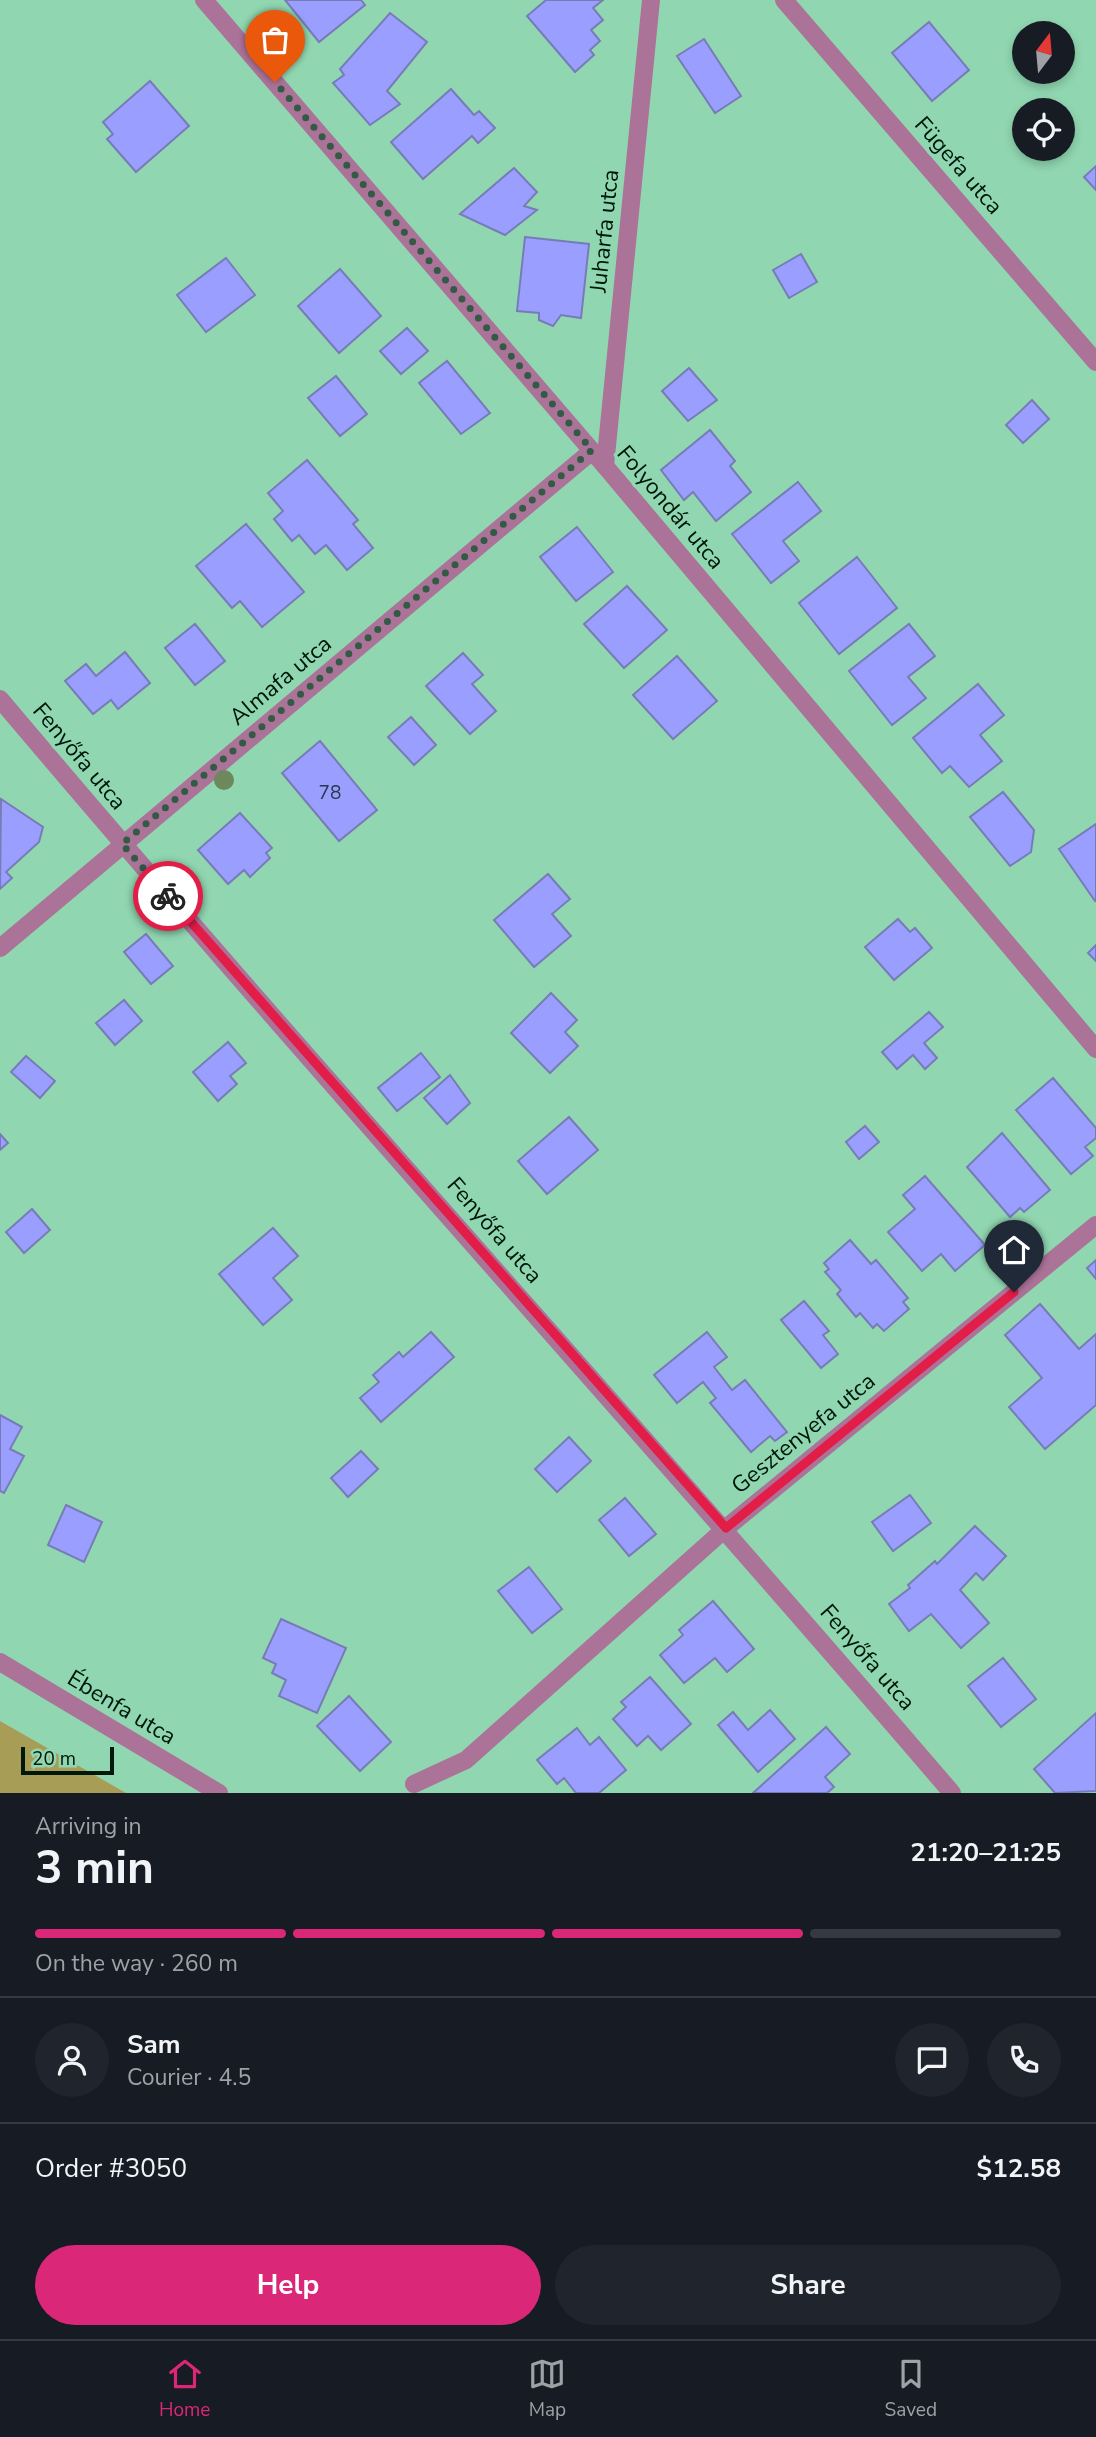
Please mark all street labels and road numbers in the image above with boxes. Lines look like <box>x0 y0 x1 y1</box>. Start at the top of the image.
street label: Fügefa utca <box>907 110 1010 221</box>
street label: Juharfa utca <box>583 168 626 295</box>
street label: Folyondár utca <box>610 439 731 576</box>
street label: Almafa utca <box>223 628 338 732</box>
street label: Fenyőfa utca <box>26 696 134 816</box>
street label: Fenyőfa utca <box>440 1171 549 1290</box>
street label: Gesztenyefa utca <box>725 1366 882 1501</box>
street label: Fenyőfa utca <box>813 1598 922 1717</box>
street label: Ébenfa utca <box>62 1663 182 1752</box>

